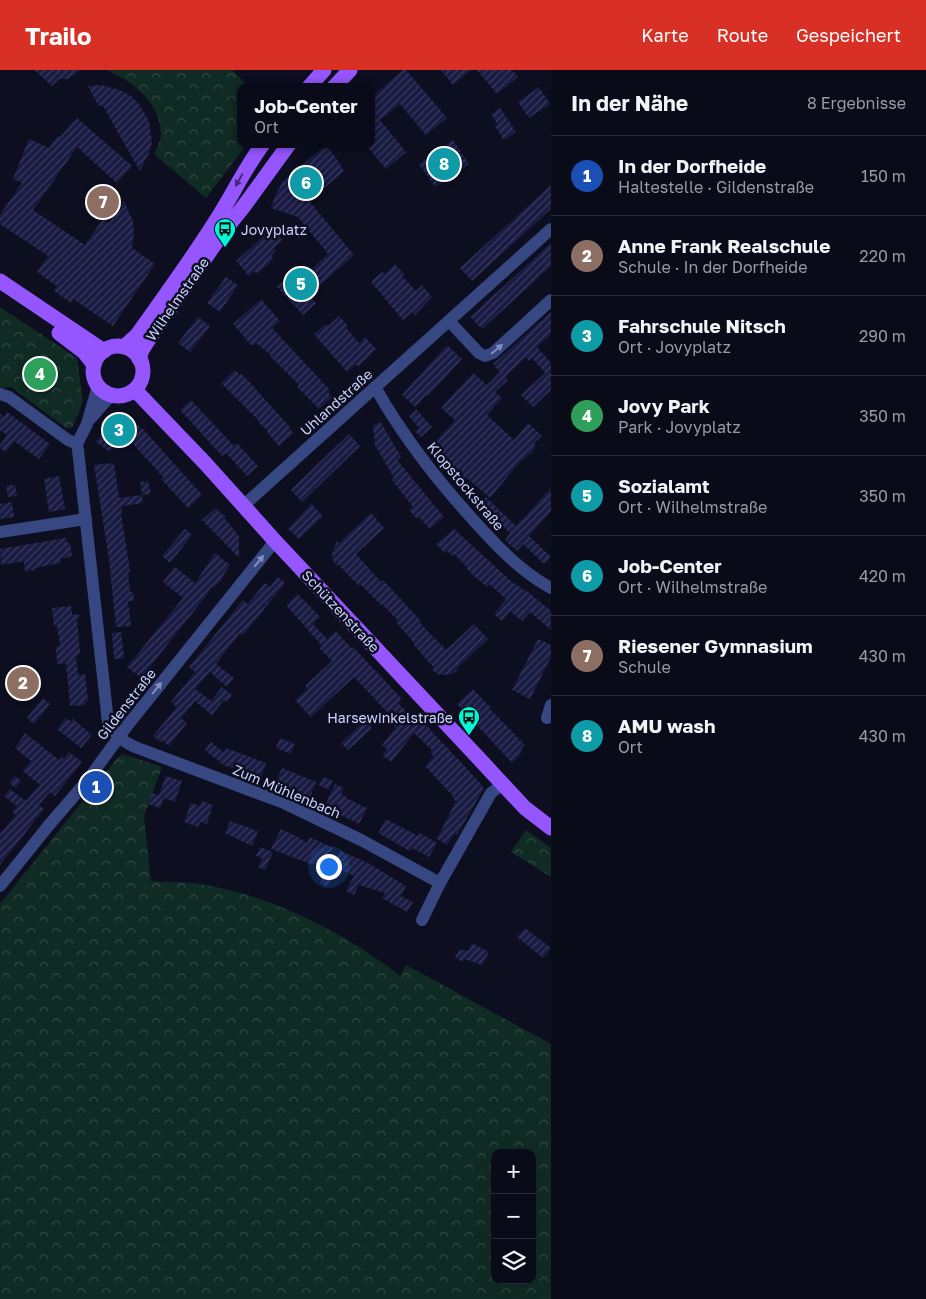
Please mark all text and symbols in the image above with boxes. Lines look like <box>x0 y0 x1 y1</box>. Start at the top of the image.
text: Trailo <box>25 21 91 50</box>
text: Karte <box>641 24 689 46</box>
text: Route <box>717 24 768 46</box>
text: Gespeichert <box>796 24 901 46</box>
popup <box>237 83 375 148</box>
text: In der Nähe <box>571 90 688 116</box>
text: 8 Ergebnisse <box>807 93 906 113</box>
text: Job-Center <box>254 94 358 117</box>
text: Ort <box>254 117 279 137</box>
pin: 8 <box>428 145 460 183</box>
text: In der Dorfheide <box>618 154 766 177</box>
pin: 6 <box>290 164 322 202</box>
text: 1 <box>583 166 591 186</box>
text: 150 m <box>861 166 906 186</box>
one-way arrow <box>235 173 244 186</box>
text: Haltestelle · Gildenstraße <box>618 177 814 197</box>
pin: 7 <box>87 183 119 221</box>
bus stop icon: Jovyplatz <box>213 217 237 248</box>
place label: Jovyplatz <box>241 221 307 238</box>
text: Anne Frank Realschule <box>618 234 831 257</box>
text: 2 <box>582 246 592 266</box>
text: 220 m <box>859 246 906 266</box>
street label: Wilhelmstraße <box>142 254 212 344</box>
text: Schule · In der Dorfheide <box>618 257 807 277</box>
pin: 5 <box>285 265 317 303</box>
text: Fahrschule Nitsch <box>618 314 786 337</box>
text: 3 <box>582 326 592 346</box>
text: 290 m <box>859 326 906 346</box>
text: Ort · Jovyplatz <box>618 337 731 357</box>
one-way arrow <box>491 343 504 354</box>
pin: 4 <box>24 355 56 393</box>
street label: Uhlandstraße <box>297 365 375 439</box>
text: Jovy Park <box>618 394 710 417</box>
text: 4 <box>582 406 592 426</box>
text: 350 m <box>859 406 906 426</box>
pin: 3 <box>103 411 135 449</box>
text: Park · Jovyplatz <box>618 417 741 437</box>
street label: Klopstockstraße <box>424 438 508 534</box>
text: Sozialamt <box>618 474 710 497</box>
text: 5 <box>582 486 592 506</box>
text: 350 m <box>859 486 906 506</box>
text: Ort · Wilhelmstraße <box>618 497 767 517</box>
text: Job-Center <box>618 554 722 577</box>
one-way arrow <box>253 555 264 568</box>
street label: Schützenstraße <box>299 566 383 656</box>
text: 6 <box>582 566 592 586</box>
text: 420 m <box>859 566 906 586</box>
text: Ort · Wilhelmstraße <box>618 577 767 597</box>
text: Riesener Gymnasium <box>618 634 813 657</box>
text: 7 <box>583 646 591 666</box>
text: 430 m <box>859 646 906 666</box>
text: Schule <box>618 657 671 677</box>
pin: 2 <box>7 664 39 702</box>
street label: Gildenstraße <box>93 665 159 743</box>
one-way arrow <box>152 682 163 695</box>
bus stop icon: Harsewinkelstraße <box>457 705 481 736</box>
place label: Harsewinkelstraße <box>327 709 453 726</box>
text: AMU wash <box>618 714 715 737</box>
text: 8 <box>582 726 592 746</box>
text: 430 m <box>859 726 906 746</box>
text: Ort <box>618 737 643 757</box>
street label: Zum Mühlenbach <box>231 761 343 821</box>
pin: 1 <box>80 768 112 806</box>
your location <box>316 854 342 880</box>
map controls <box>491 1149 536 1284</box>
button: + <box>491 1149 536 1194</box>
button: − <box>491 1194 536 1239</box>
button: layers <box>491 1239 536 1284</box>

